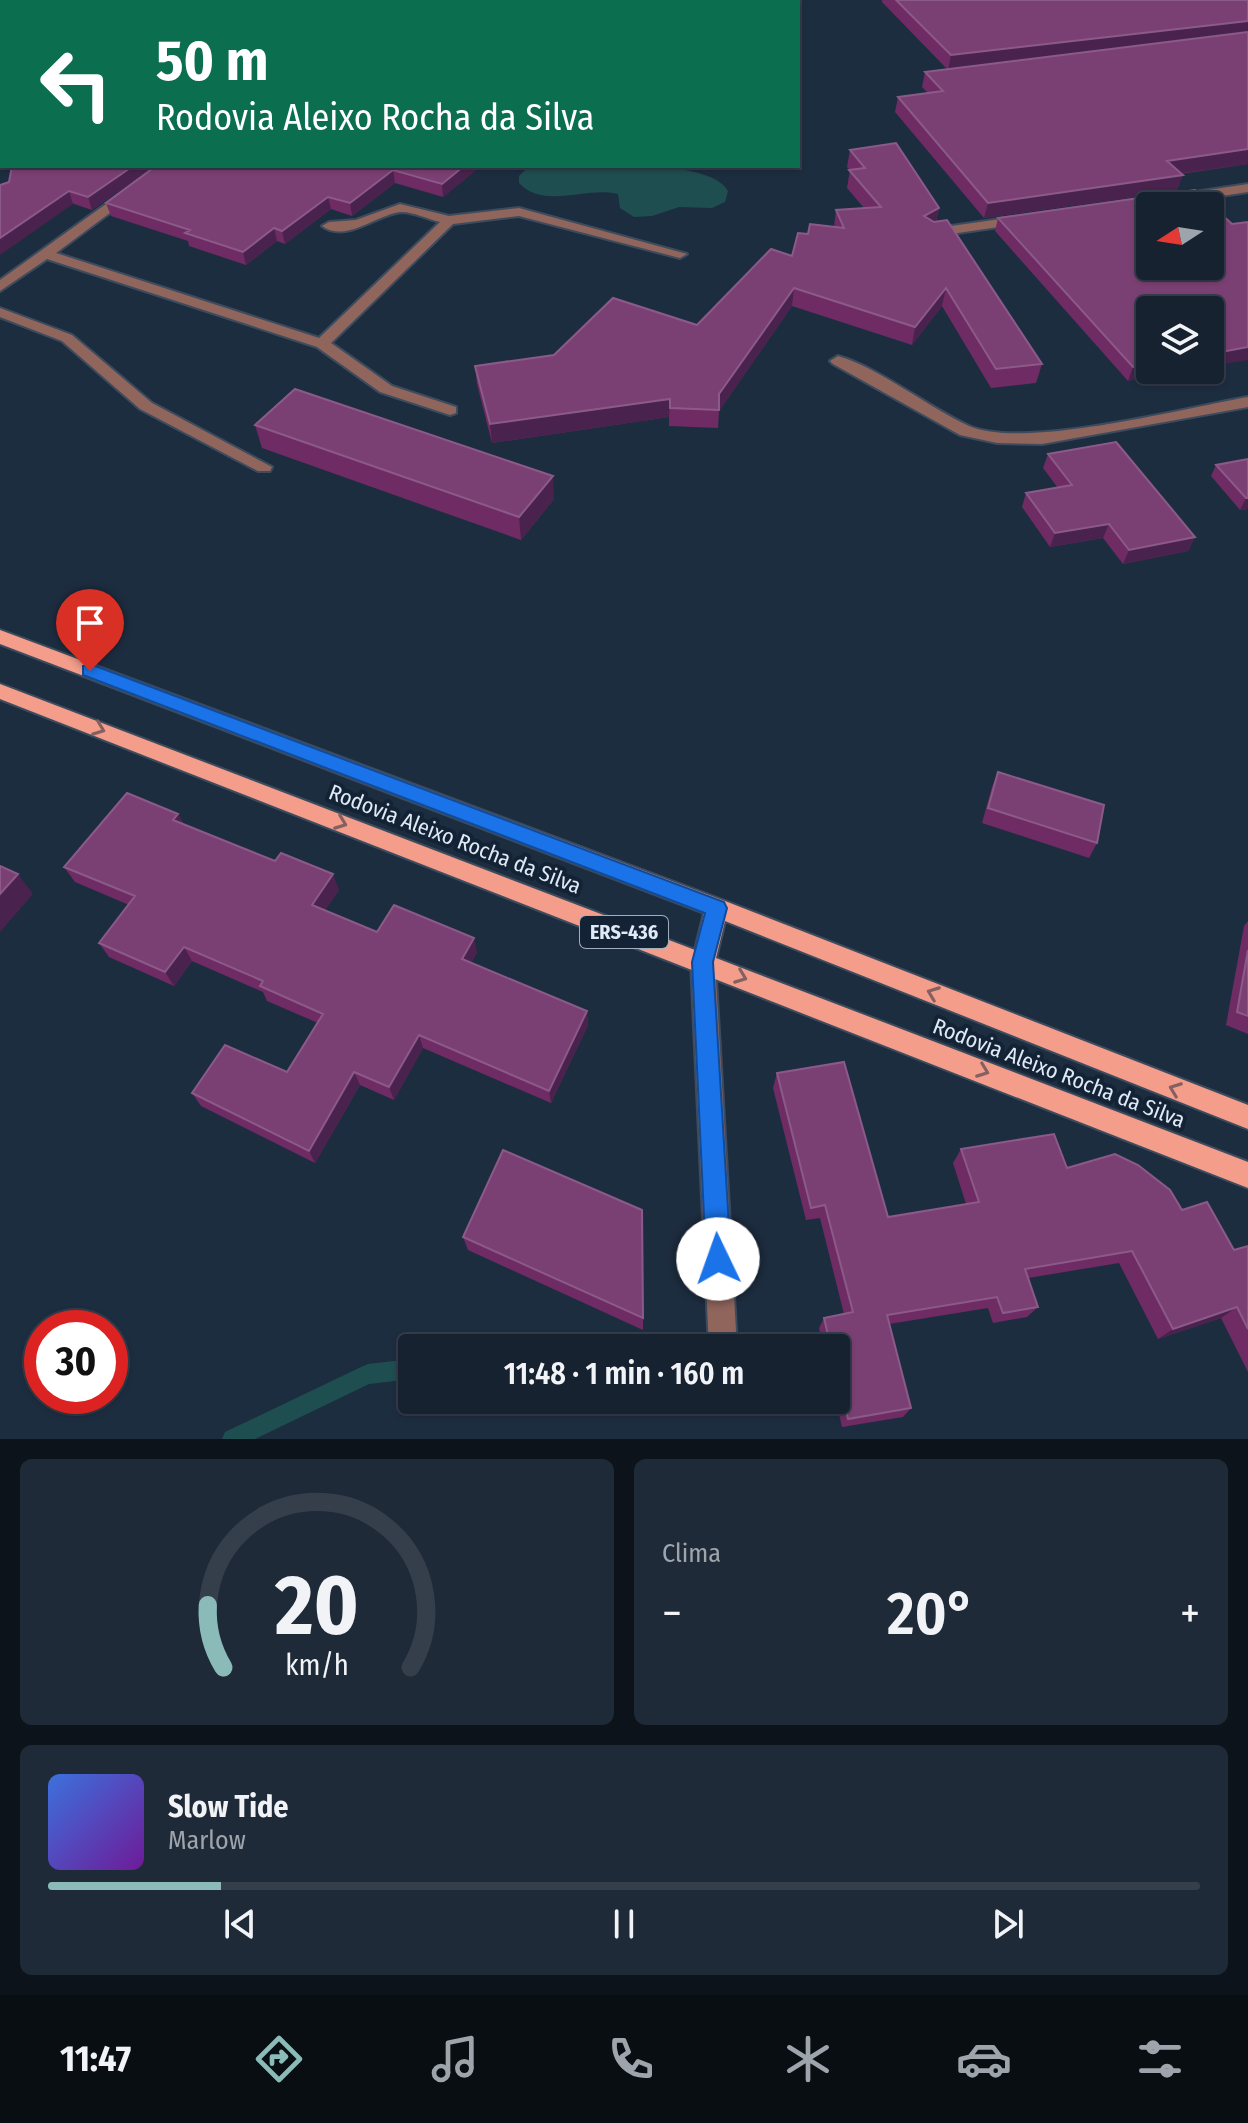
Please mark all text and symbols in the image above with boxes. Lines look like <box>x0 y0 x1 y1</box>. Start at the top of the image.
text: 50 m <box>156 28 268 95</box>
icon: left <box>24 32 128 136</box>
text: Rodovia Aleixo Rocha da Silva <box>156 96 594 140</box>
north arrow <box>1136 192 1224 280</box>
map controls <box>1136 192 1224 384</box>
button: layers <box>1136 296 1224 384</box>
pin <box>56 589 124 671</box>
icon: arrive <box>68 601 112 645</box>
one-way arrow <box>91 719 105 736</box>
street label: Rodovia Aleixo Rocha da Silva <box>325 778 585 900</box>
one-way arrow <box>334 813 348 830</box>
road number: ERS-436 <box>580 916 668 948</box>
one-way arrow <box>733 967 747 984</box>
one-way arrow <box>927 986 941 1003</box>
street label: Rodovia Aleixo Rocha da Silva <box>929 1012 1189 1134</box>
one-way arrow <box>975 1061 989 1078</box>
one-way arrow <box>1169 1082 1183 1098</box>
position arrow <box>676 1217 760 1301</box>
speed limit sign: 30 <box>24 1310 128 1414</box>
text: 11:48 · 1 min · 160 m <box>504 1356 744 1392</box>
text: Clima <box>662 1538 721 1569</box>
text: 20 <box>274 1556 359 1656</box>
text: 20° <box>887 1578 975 1650</box>
text: − <box>662 1587 682 1640</box>
text: + <box>1180 1587 1200 1640</box>
text: km/h <box>285 1648 349 1683</box>
text: Slow Tide <box>168 1789 289 1825</box>
text: Marlow <box>168 1825 246 1856</box>
icon: previous <box>218 1902 262 1946</box>
icon: pause <box>602 1902 646 1946</box>
icon: next <box>986 1902 1030 1946</box>
icon: directions <box>251 2031 307 2087</box>
icon: music <box>427 2031 483 2087</box>
icon: phone <box>603 2031 659 2087</box>
icon: climate <box>780 2031 836 2087</box>
icon: car <box>956 2031 1012 2087</box>
icon: filters <box>1132 2031 1188 2087</box>
text: 11:47 <box>60 2037 131 2081</box>

